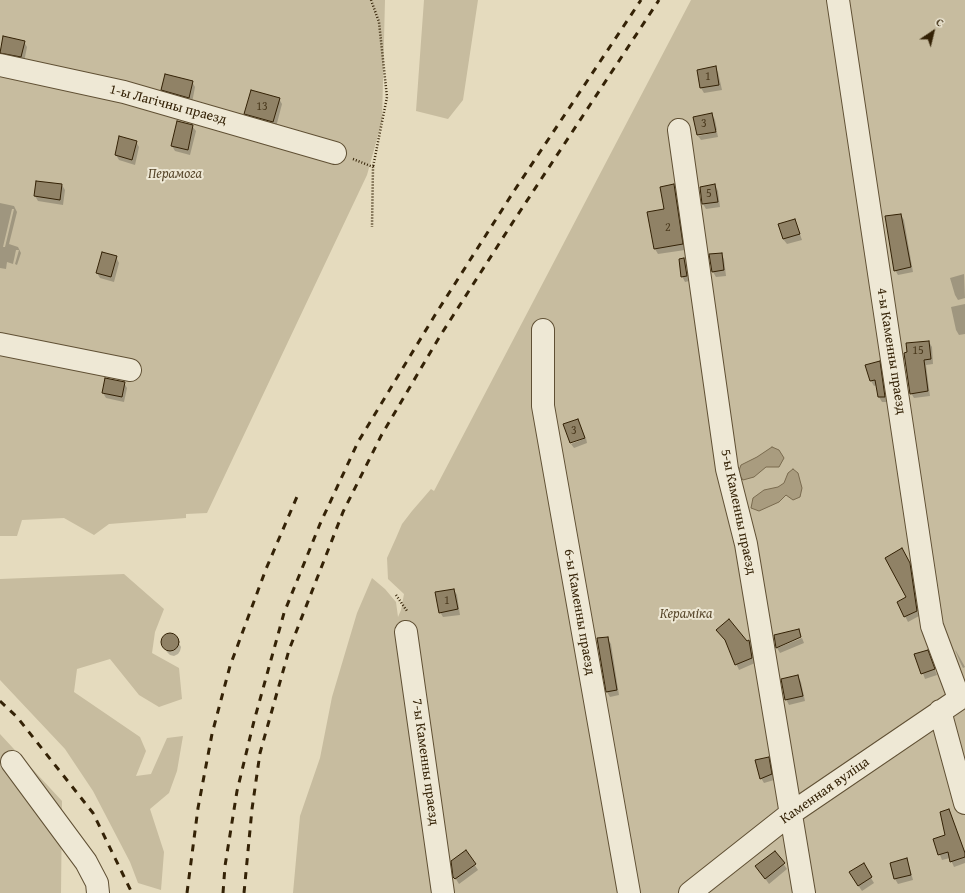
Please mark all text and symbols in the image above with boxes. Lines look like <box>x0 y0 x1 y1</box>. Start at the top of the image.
north arrow <box>913 12 953 52</box>
text: С <box>933 14 947 31</box>
house number: 1 <box>705 70 711 84</box>
street label: 1-ы Лагічны праезд <box>108 81 228 129</box>
house number: 13 <box>256 100 268 114</box>
house number: 3 <box>701 117 707 131</box>
park label: Перамога <box>148 166 202 182</box>
house number: 5 <box>706 187 712 201</box>
house number: 2 <box>665 221 671 235</box>
street label: 4-ы Каменны праезд <box>873 287 909 415</box>
house number: 15 <box>912 344 924 358</box>
house number: 3 <box>571 424 577 438</box>
street label: 5-ы Каменны праезд <box>717 448 759 576</box>
street label: 6-ы Каменны праезд <box>560 548 598 676</box>
house number: 1 <box>444 594 450 608</box>
park label: Кераміка <box>660 606 712 622</box>
street label: 7-ы Каменны праезд <box>408 698 442 826</box>
street label: Каменная вуліца <box>777 754 873 828</box>

